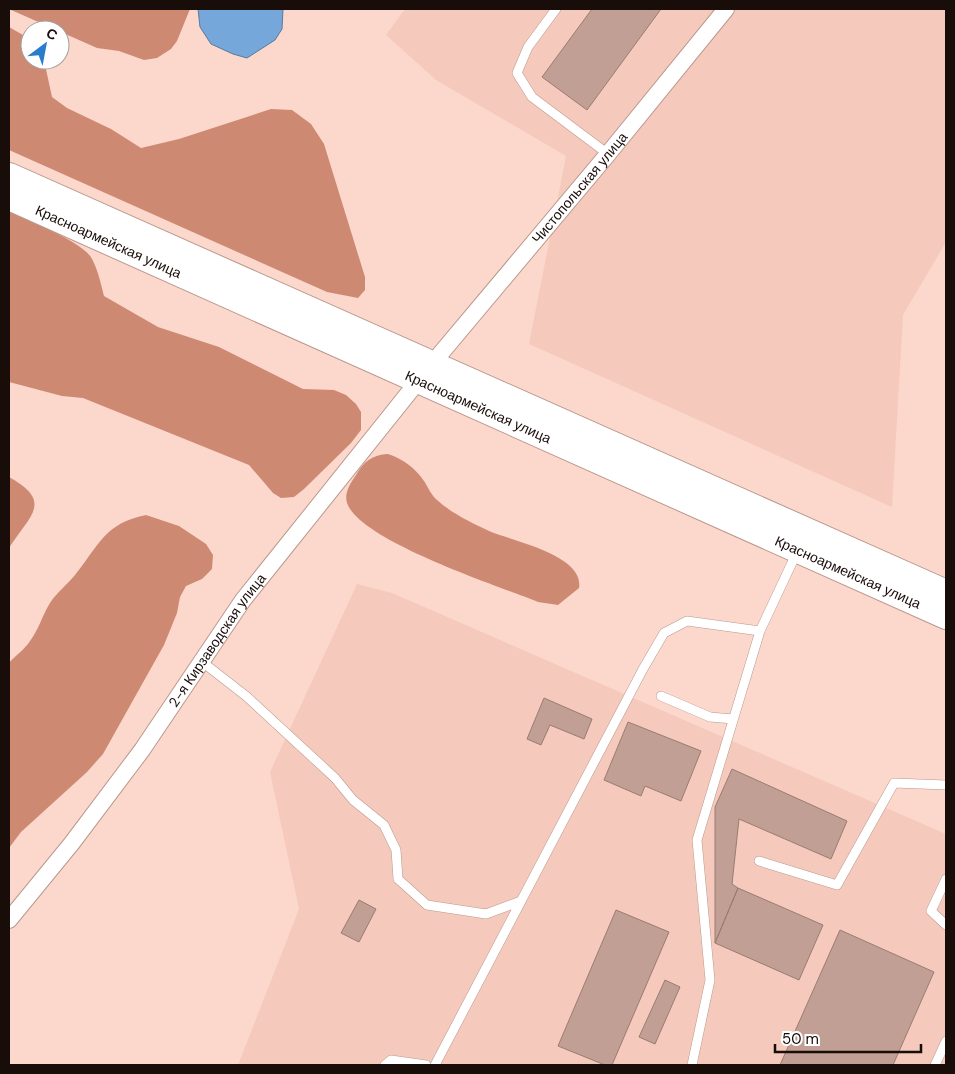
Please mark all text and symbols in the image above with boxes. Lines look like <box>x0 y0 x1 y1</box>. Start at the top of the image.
north arrow <box>20 20 70 70</box>
text: С <box>43 24 61 44</box>
street label: Чистопольская улица <box>528 128 631 247</box>
street label: Красноармейская улица <box>33 201 185 282</box>
street label: Красноармейская улица <box>402 366 554 447</box>
street label: Красноармейская улица <box>772 532 924 613</box>
street label: 2-я Кирзаводская улица <box>165 569 270 710</box>
scale bar <box>775 1022 921 1054</box>
text: 50 m <box>782 1029 819 1049</box>

